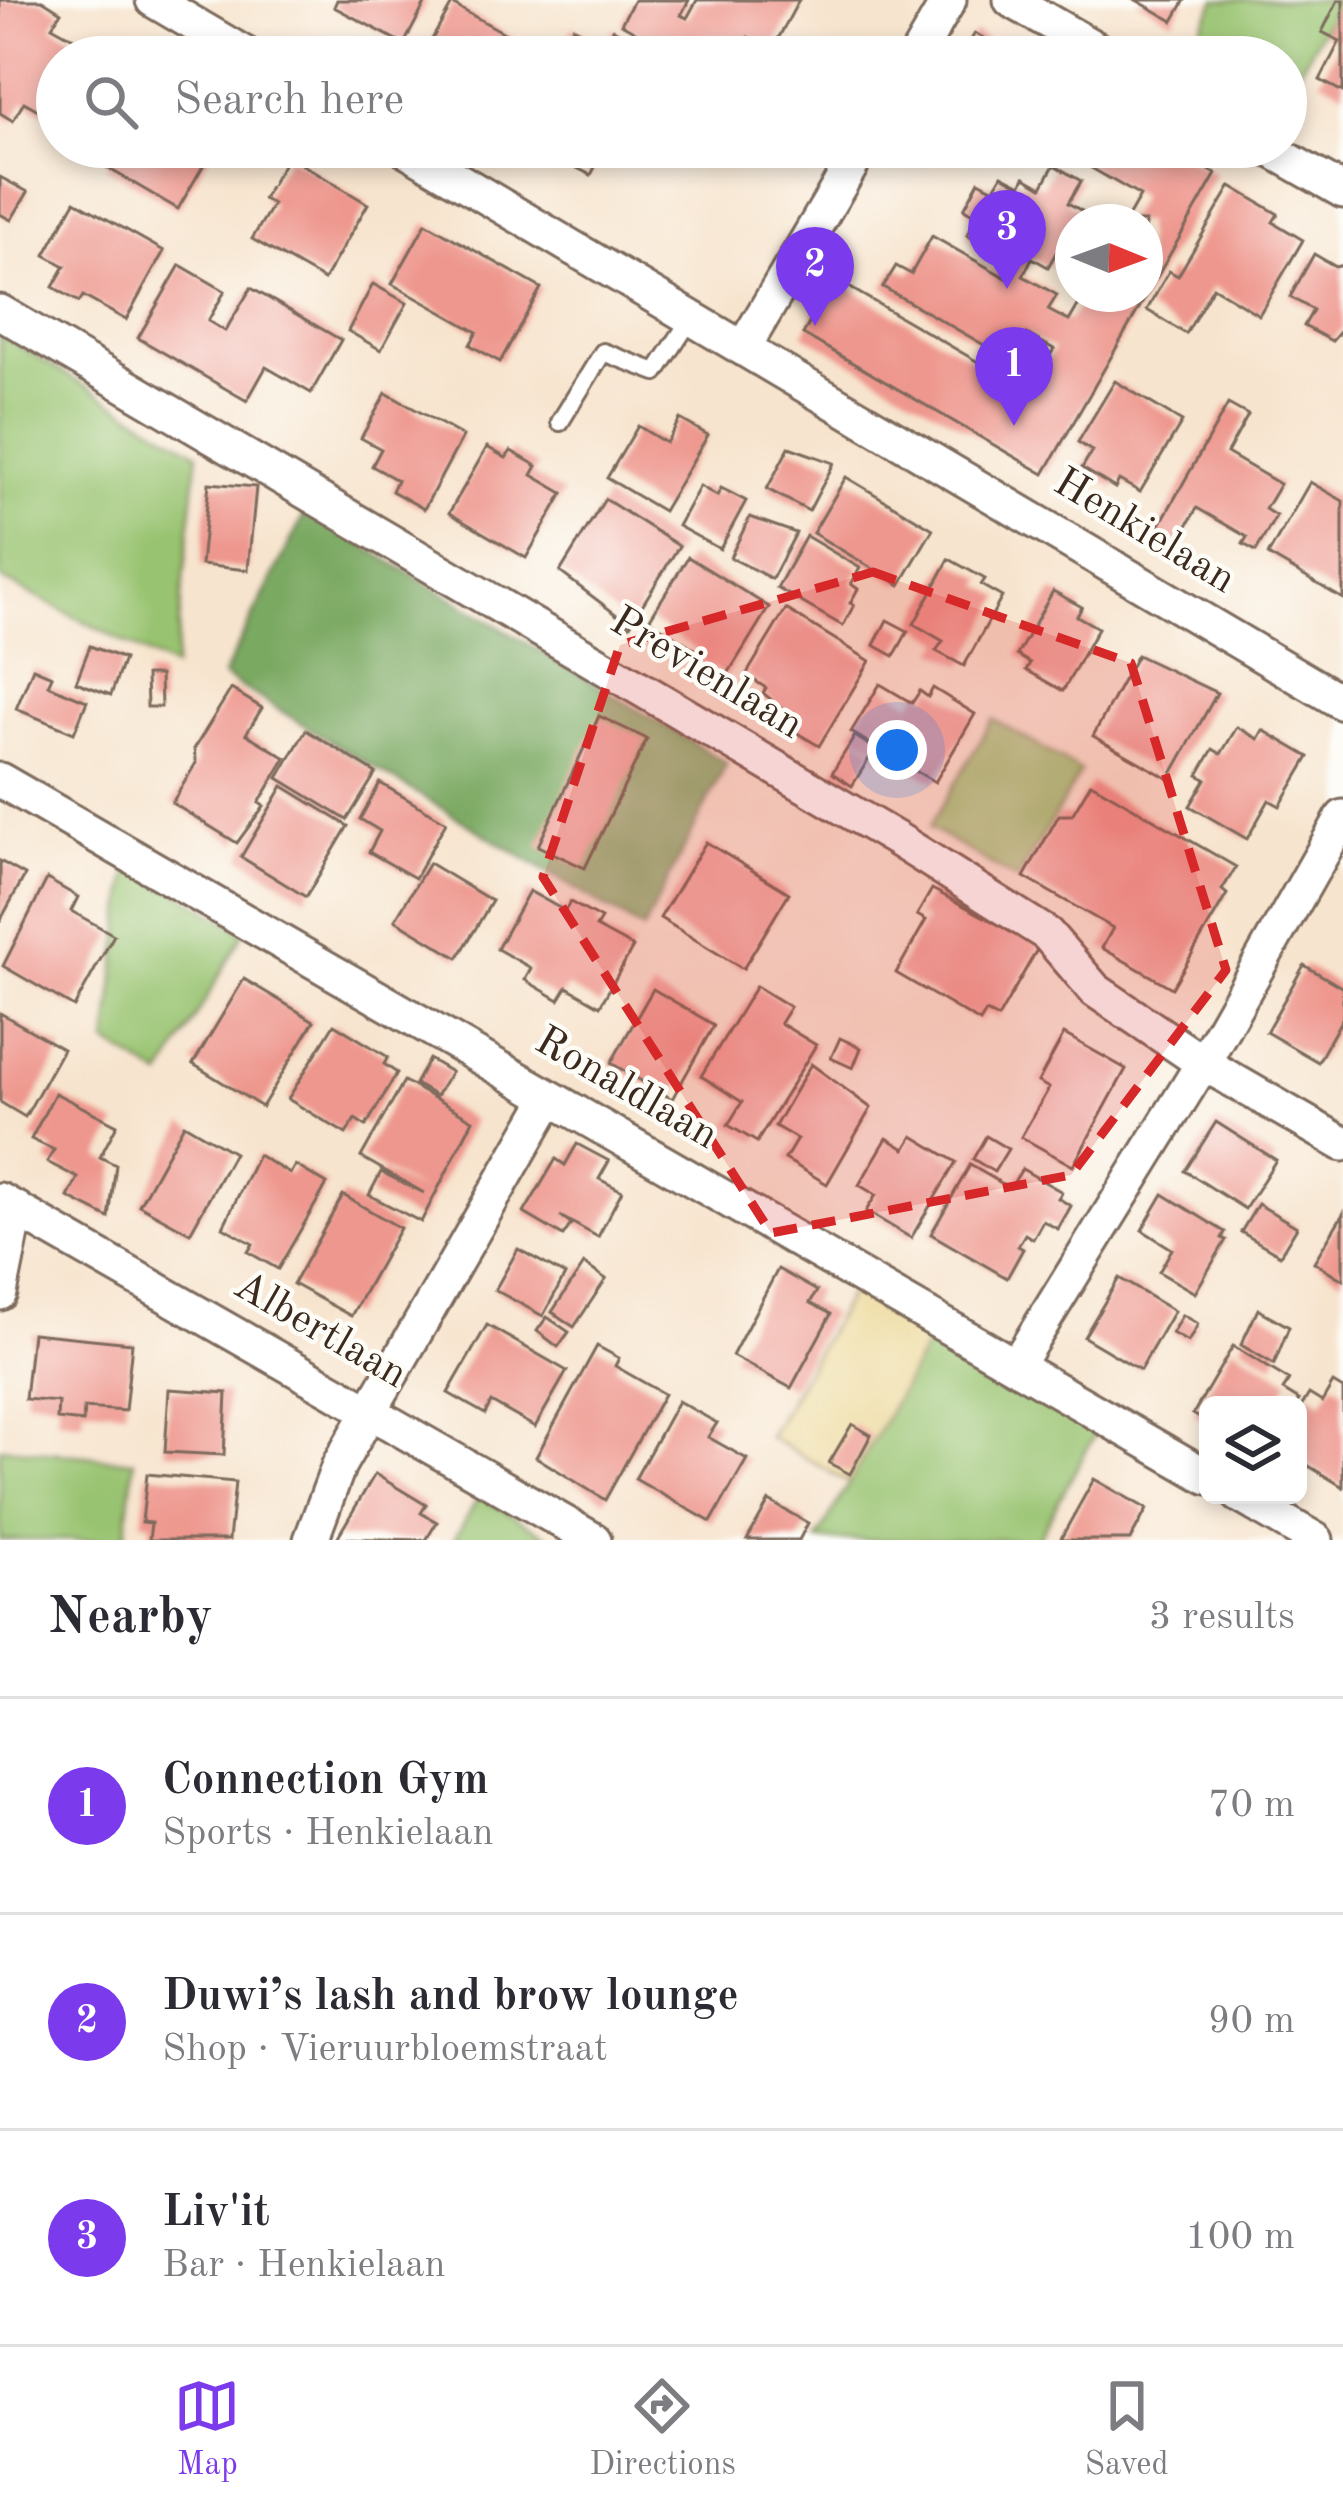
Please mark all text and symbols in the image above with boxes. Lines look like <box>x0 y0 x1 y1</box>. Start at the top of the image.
search box <box>36 36 1307 168</box>
icon: search <box>78 69 144 135</box>
text: Search here <box>174 79 404 124</box>
pin: 3 <box>968 190 1046 289</box>
north arrow <box>1055 204 1163 312</box>
pin: 2 <box>776 227 854 326</box>
pin: 1 <box>975 327 1053 426</box>
street label: Henkielaan <box>1046 462 1242 602</box>
street label: Previenlaan <box>603 600 809 748</box>
your location <box>867 720 927 780</box>
street label: Ronaldlaan <box>528 1020 724 1158</box>
street label: Albertlaan <box>226 1265 414 1397</box>
map controls <box>1199 1396 1307 1504</box>
button: layers <box>1199 1396 1307 1504</box>
text: Nearby <box>48 1593 213 1644</box>
text: 3 results <box>1149 1598 1295 1637</box>
text: Connection Gym <box>162 1759 489 1804</box>
text: 1 <box>76 1786 98 1825</box>
text: 70 m <box>1208 1786 1295 1825</box>
text: Sports · Henkielaan <box>162 1814 494 1853</box>
text: Duwi’s lash and brow lounge <box>162 1975 739 2020</box>
text: 2 <box>76 2002 98 2041</box>
text: 90 m <box>1208 2002 1295 2041</box>
text: Shop · Vieruurbloemstraat <box>162 2030 608 2069</box>
text: Liv'it <box>162 2191 270 2236</box>
text: 3 <box>76 2218 98 2257</box>
text: 100 m <box>1185 2218 1295 2257</box>
text: Bar · Henkielaan <box>162 2246 446 2285</box>
tab: Map <box>174 2373 240 2486</box>
tab: Directions <box>589 2373 736 2486</box>
tab: Saved <box>1085 2373 1169 2486</box>

